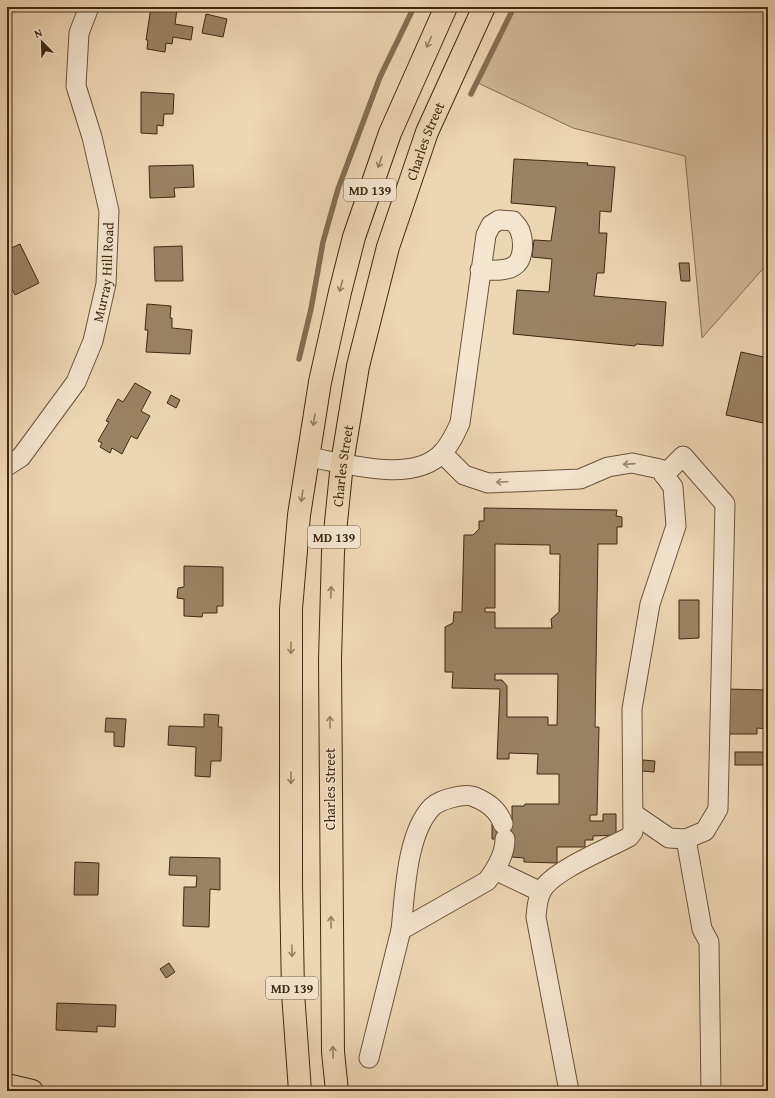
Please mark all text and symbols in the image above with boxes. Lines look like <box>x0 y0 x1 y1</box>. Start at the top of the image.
north arrow <box>22 22 62 62</box>
text: N <box>32 24 45 42</box>
one-way arrow <box>425 36 433 48</box>
street label: Charles Street <box>401 99 449 183</box>
one-way arrow <box>375 156 383 168</box>
road number: MD 139 <box>344 179 396 201</box>
street label: Murray Hill Road <box>88 221 119 324</box>
one-way arrow <box>337 280 345 293</box>
one-way arrow <box>310 413 318 426</box>
street label: Charles Street <box>328 423 358 508</box>
one-way arrow <box>623 461 636 468</box>
one-way arrow <box>496 479 509 486</box>
one-way arrow <box>298 489 306 502</box>
road number: MD 139 <box>308 526 360 548</box>
one-way arrow <box>327 586 335 599</box>
one-way arrow <box>287 641 295 654</box>
one-way arrow <box>326 716 334 729</box>
street label: Charles Street <box>320 748 340 830</box>
one-way arrow <box>287 771 295 784</box>
one-way arrow <box>328 916 335 929</box>
one-way arrow <box>288 944 296 957</box>
road number: MD 139 <box>266 977 318 999</box>
one-way arrow <box>330 1046 337 1059</box>

